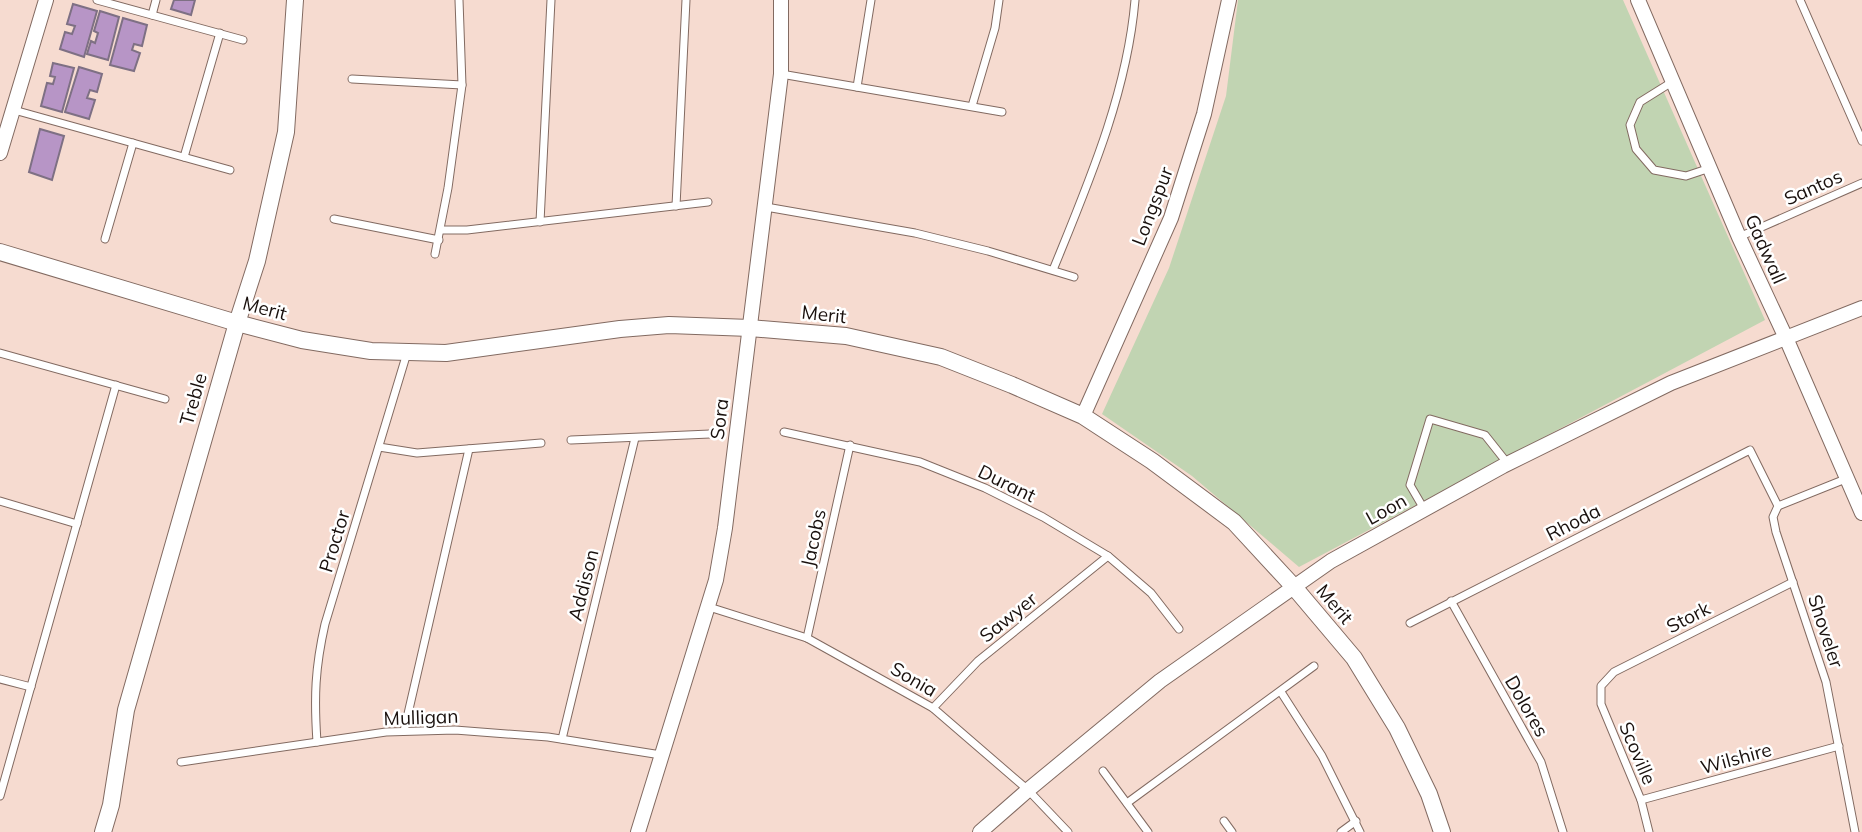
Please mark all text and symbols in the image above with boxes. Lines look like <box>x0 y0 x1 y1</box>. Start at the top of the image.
street label: Longspur <box>1126 163 1178 249</box>
street label: Santos <box>1780 164 1846 210</box>
street label: Gadwall <box>1740 211 1792 287</box>
street label: Merit <box>240 291 290 325</box>
street label: Merit <box>801 300 848 328</box>
street label: Treble <box>174 370 212 428</box>
street label: Sora <box>705 397 733 441</box>
street label: Durant <box>974 459 1040 507</box>
street label: Loon <box>1361 488 1411 530</box>
street label: Rhoda <box>1542 498 1604 546</box>
street label: Proctor <box>313 507 355 575</box>
street label: Jacobs <box>795 507 831 569</box>
street label: Addison <box>563 547 603 623</box>
street label: Merit <box>1311 579 1359 629</box>
street label: Sawyer <box>974 587 1042 647</box>
street label: Shoveler <box>1803 591 1849 671</box>
street label: Stork <box>1662 596 1714 638</box>
street label: Sonia <box>886 656 942 702</box>
street label: Dolores <box>1500 671 1554 741</box>
street label: Mulligan <box>383 704 459 730</box>
street label: Scoville <box>1614 718 1662 788</box>
street label: Wilshire <box>1698 737 1774 779</box>

